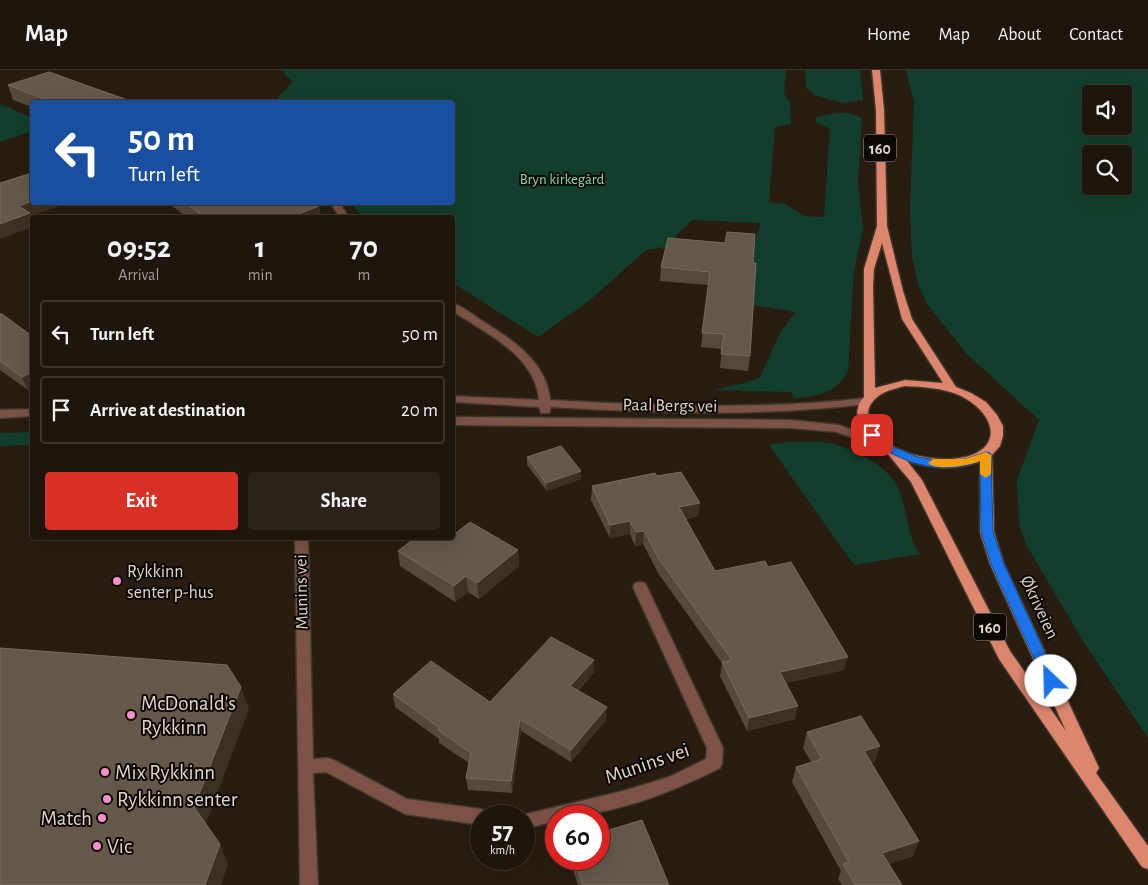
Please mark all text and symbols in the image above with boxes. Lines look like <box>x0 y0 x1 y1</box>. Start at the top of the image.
text: Map <box>25 22 68 46</box>
text: Home <box>867 26 910 44</box>
text: Map <box>938 26 970 44</box>
text: About <box>998 26 1041 44</box>
text: Contact <box>1069 26 1123 44</box>
map controls <box>1082 85 1132 195</box>
button: sound <box>1082 85 1132 135</box>
icon: left <box>45 120 110 185</box>
text: 50 m <box>128 122 195 157</box>
road number: 160 <box>864 134 896 162</box>
button: search <box>1082 145 1132 195</box>
text: Turn left <box>128 163 200 185</box>
park label: Bryn kirkegård <box>520 172 605 187</box>
text: 09:52 <box>107 233 171 263</box>
text: 1 <box>255 233 266 263</box>
text: 70 <box>350 233 378 263</box>
text: Arrival <box>118 267 159 283</box>
text: min <box>248 267 273 283</box>
text: m <box>357 267 370 283</box>
icon: left <box>47 320 75 348</box>
text: Turn left <box>90 325 154 344</box>
text: 50 m <box>402 325 438 344</box>
icon: arrive <box>47 396 75 424</box>
street label: Paal Bergs vei <box>622 396 718 416</box>
text: Arrive at destination <box>90 401 246 420</box>
text: 20 m <box>401 401 438 420</box>
pin <box>851 414 893 456</box>
icon: arrive <box>858 421 886 449</box>
button: Exit <box>45 472 238 530</box>
button: Share <box>248 472 440 530</box>
street label: Munins vei <box>292 554 312 630</box>
place label: Rykkinn senter p-hus <box>127 563 214 602</box>
street label: Økriveien <box>1017 573 1061 642</box>
marker: Rykkinn senter p-hus <box>111 575 123 587</box>
road number: 160 <box>974 614 1006 640</box>
position arrow <box>1024 654 1076 706</box>
place label: McDonald's Rykkinn <box>141 693 236 738</box>
marker: McDonald's Rykkinn <box>125 709 137 721</box>
street label: Munins vei <box>602 739 692 788</box>
place label: Mix Rykkinn <box>115 762 215 783</box>
marker: Mix Rykkinn <box>99 766 111 778</box>
place label: Rykkinn senter <box>117 789 238 810</box>
marker: Rykkinn senter <box>101 793 113 805</box>
speed limit sign: 60 <box>545 805 610 870</box>
place label: Match <box>41 808 92 829</box>
marker: Match <box>96 812 108 824</box>
text: 57 <box>492 819 513 844</box>
place label: Vic <box>107 836 132 857</box>
marker: Vic <box>91 840 103 852</box>
text: km/h <box>490 844 515 856</box>

